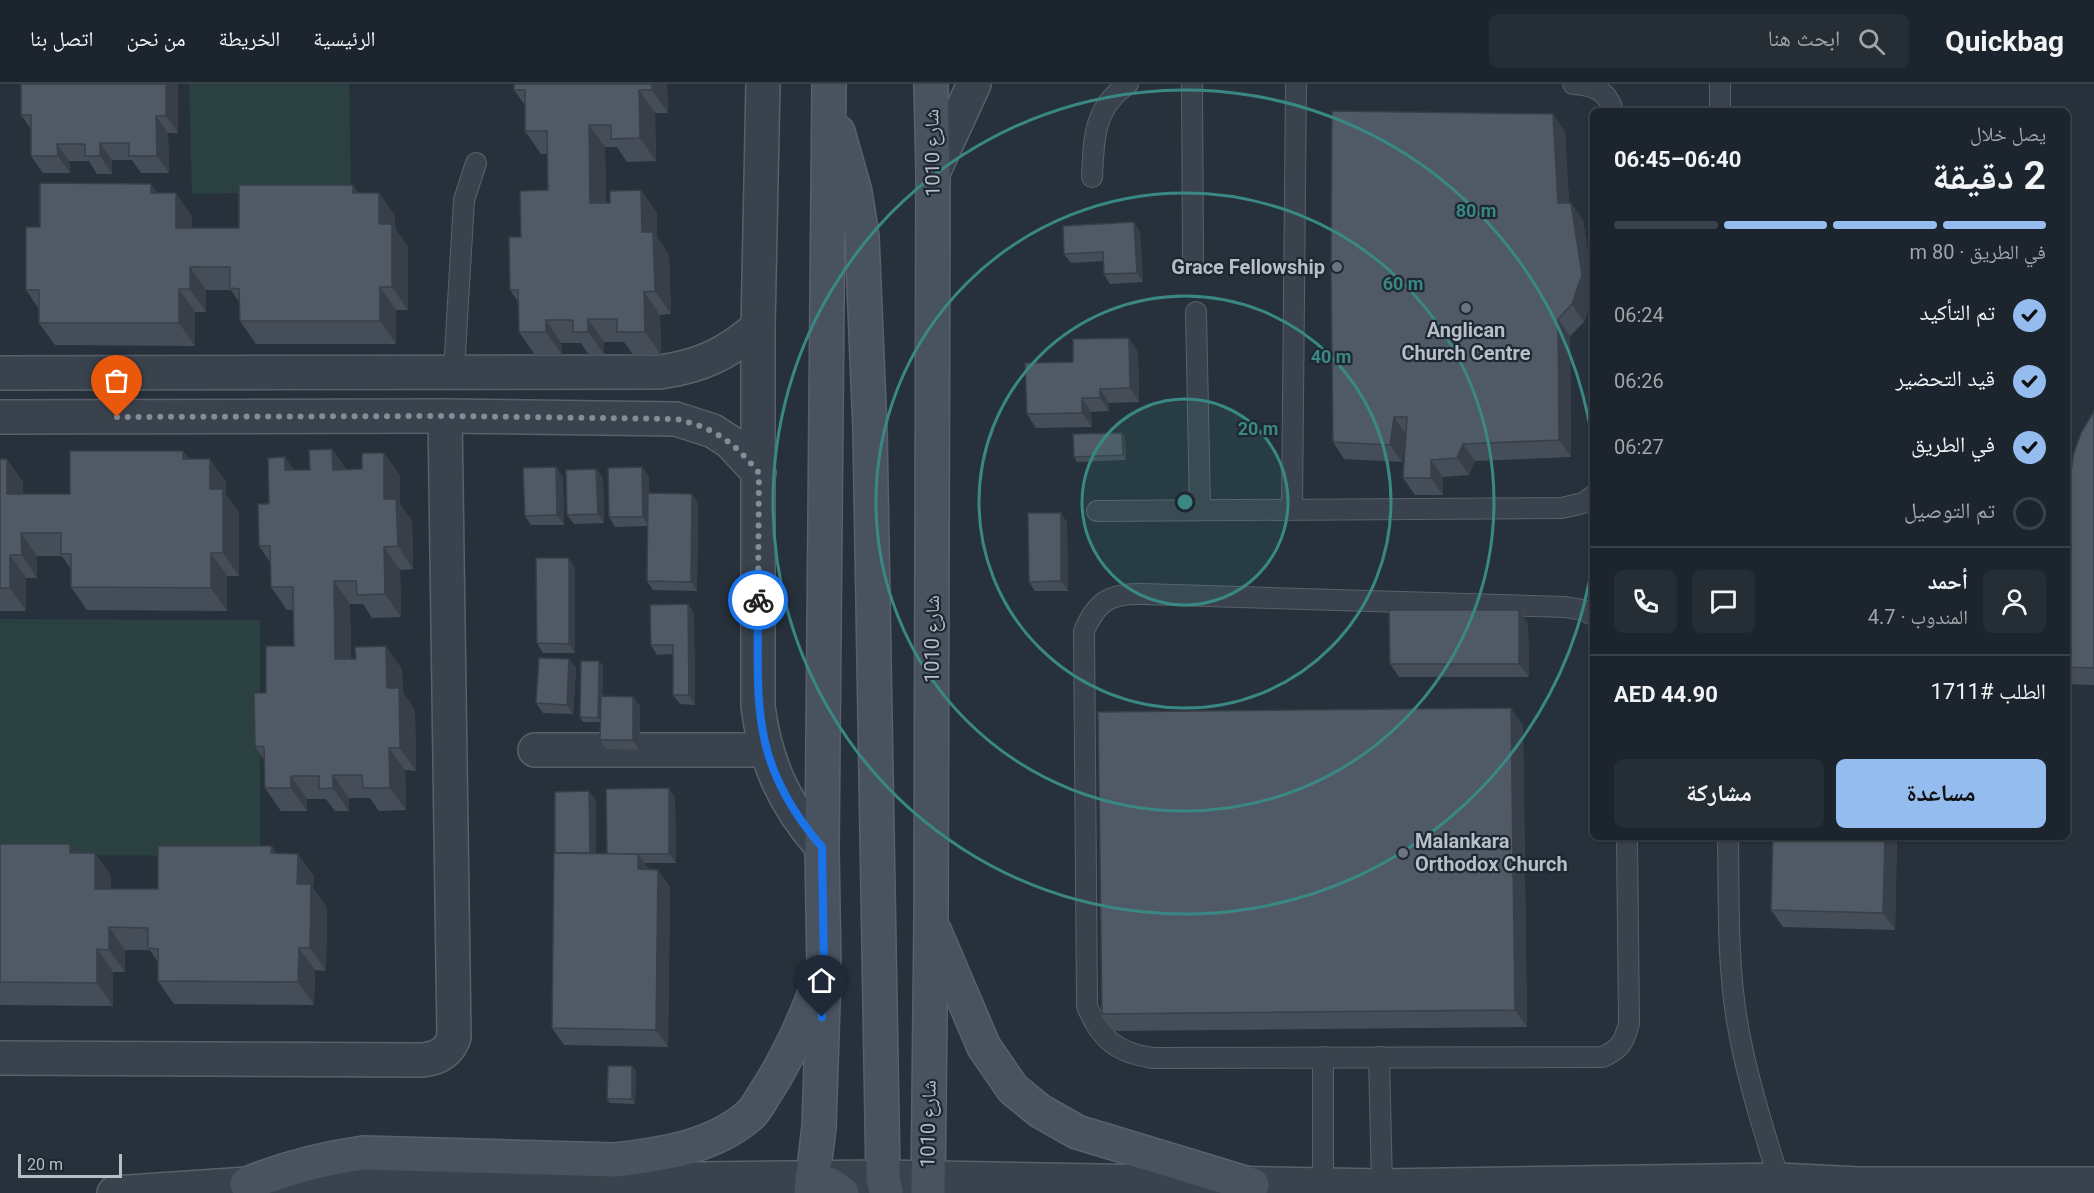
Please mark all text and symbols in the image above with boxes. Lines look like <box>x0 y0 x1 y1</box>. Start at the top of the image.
search box <box>1489 14 1909 68</box>
icon: search <box>1855 25 1888 58</box>
text: Quickbag <box>1945 25 2064 58</box>
text: ابحث هنا <box>1768 26 1840 51</box>
text: اتصل بنا <box>30 27 93 51</box>
text: من نحن <box>126 27 186 51</box>
text: الخريطة <box>219 27 280 51</box>
text: الرئيسية <box>313 27 376 51</box>
street label: شارع 1010 <box>919 109 946 197</box>
text: يصل خلال <box>1970 122 2046 146</box>
text: 06:40–06:45 <box>1614 147 1741 172</box>
text: 2 دقيقة <box>1932 153 2046 199</box>
text: 80 m <box>1456 200 1496 221</box>
text: في الطريق · 80 m <box>1909 240 2046 264</box>
place label: Grace Fellowship <box>1171 255 1325 279</box>
marker: Grace Fellowship <box>1330 260 1344 274</box>
text: 60 m <box>1383 273 1423 294</box>
icon: check <box>2013 299 2046 332</box>
text: تم التأكيد <box>1920 300 1995 325</box>
marker: Anglican Church Centre <box>1459 301 1473 315</box>
text: 06:24 <box>1614 303 1664 327</box>
place label: Anglican Church Centre <box>1401 318 1531 365</box>
text: 40 m <box>1311 346 1351 367</box>
pin <box>91 355 142 417</box>
icon: bag <box>100 364 133 397</box>
icon: check <box>2013 365 2046 398</box>
text: قيد التحضير <box>1896 366 1995 391</box>
text: 06:26 <box>1614 369 1664 393</box>
text: 20 m <box>1238 418 1278 439</box>
icon: check <box>2013 431 2046 464</box>
text: في الطريق <box>1911 432 1995 457</box>
text: 06:27 <box>1614 435 1664 459</box>
centre of rings <box>1175 492 1195 512</box>
text: تم التوصيل <box>1904 498 1995 523</box>
text: أحمد <box>1928 569 1968 594</box>
courier <box>728 570 788 630</box>
button: phone <box>1614 570 1677 633</box>
button: chat <box>1692 570 1755 633</box>
button: person <box>1983 570 2046 633</box>
icon: bike <box>742 584 775 617</box>
street label: شارع 1010 <box>920 595 945 683</box>
text: المندوب · 4.7 <box>1868 605 1968 629</box>
text: الطلب #1711 <box>1930 679 2046 704</box>
text: AED 44.90 <box>1614 682 1718 707</box>
button: مشاركة <box>1614 759 1824 828</box>
button: مساعدة <box>1836 759 2046 828</box>
place label: Malankara Orthodox Church <box>1415 829 1568 876</box>
marker: Malankara Orthodox Church <box>1396 846 1410 860</box>
pin <box>796 955 847 1017</box>
icon: home <box>805 964 838 997</box>
street label: شارع 1010 <box>915 1080 942 1168</box>
scale bar <box>18 1151 122 1178</box>
text: 20 m <box>27 1155 63 1174</box>

